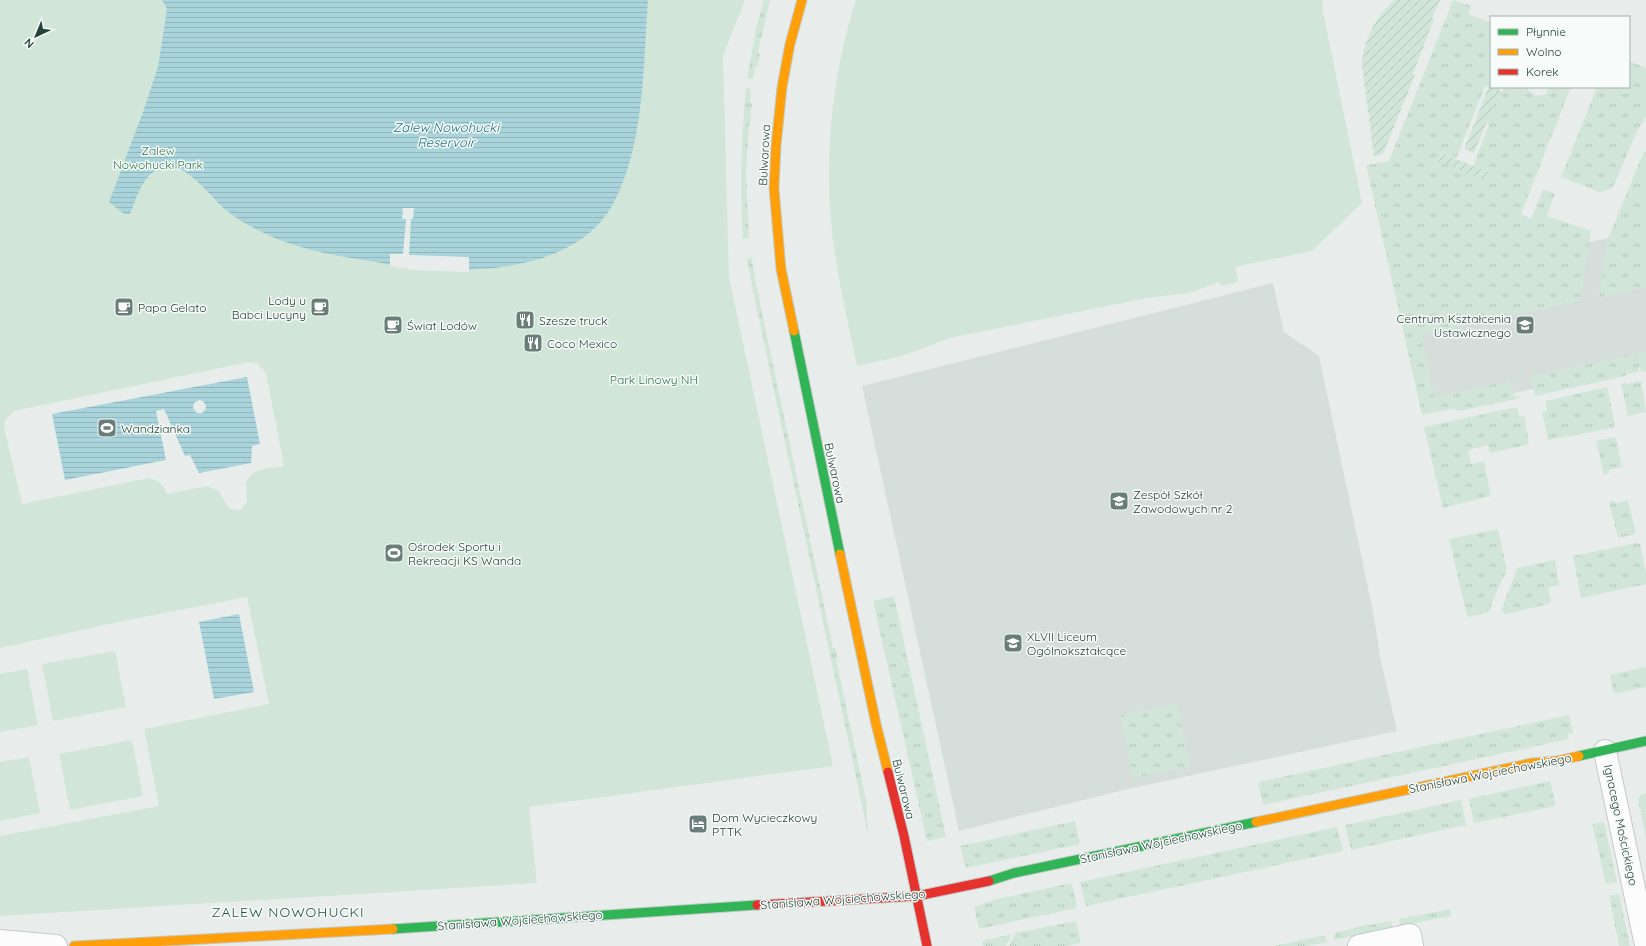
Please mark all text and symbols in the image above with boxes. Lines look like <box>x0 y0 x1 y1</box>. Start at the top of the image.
north arrow <box>16 16 56 56</box>
legend <box>1490 16 1630 88</box>
text: Płynnie <box>1526 24 1566 39</box>
text: N <box>21 35 37 51</box>
text: Wolno <box>1526 44 1562 59</box>
text: Korek <box>1526 64 1559 79</box>
water label: Zalew Nowohucki Reservoir <box>393 119 501 150</box>
street label: Bulwarowa <box>755 124 773 186</box>
park label: Zalew Nowohucki Park <box>113 143 203 172</box>
place label: Lody u Babci Lucyny <box>232 293 306 322</box>
cafe icon: Papa Gelato <box>113 296 135 318</box>
cafe icon: Lody u Babci Lucyny <box>309 296 331 318</box>
place label: Papa Gelato <box>138 300 207 315</box>
restaurant icon: Szesze truck <box>514 309 536 331</box>
place label: Centrum Kształcenia Ustawicznego <box>1396 311 1511 340</box>
place label: Szesze truck <box>539 313 608 328</box>
cafe icon: Świat Lodów <box>382 314 404 336</box>
school or university icon: Centrum Kształcenia Ustawicznego <box>1514 314 1536 336</box>
place label: Świat Lodów <box>407 318 477 333</box>
restaurant icon: Coco Mexico <box>522 332 544 354</box>
place label: Coco Mexico <box>547 336 617 351</box>
park label: Park Linowy NH <box>610 372 698 387</box>
sports icon: Wandzianka <box>96 417 118 439</box>
place label: Wandzianka <box>121 421 190 436</box>
street label: Bulwarowa <box>821 441 849 505</box>
place label: Zespół Szkół Zawodowych nr 2 <box>1133 487 1233 516</box>
school or university icon: Zespół Szkół Zawodowych nr 2 <box>1108 490 1130 512</box>
place label: Ośrodek Sportu i Rekreacji KS Wanda <box>408 539 521 568</box>
sports icon: Ośrodek Sportu i Rekreacji KS Wanda <box>383 542 405 564</box>
place label: XLVII Liceum Ogólnokształcące <box>1027 629 1126 658</box>
school or university icon: XLVII Liceum Ogólnokształcące <box>1002 632 1024 654</box>
street label: Stanisława Wojciechowskiego <box>1407 750 1573 796</box>
street label: Bulwarowa <box>889 757 919 821</box>
street label: Ignacego Mościckiego <box>1601 763 1641 887</box>
place label: Dom Wycieczkowy PTTK <box>712 810 817 839</box>
hotel icon: Dom Wycieczkowy PTTK <box>687 813 709 835</box>
street label: Stanisława Wojciechowskiego <box>1079 817 1243 867</box>
street label: Stanisława Wojciechowskiego <box>760 886 926 912</box>
district label: ZALEW NOWOHUCKI <box>212 903 365 921</box>
street label: Stanisława Wojciechowskiego <box>437 907 603 933</box>

